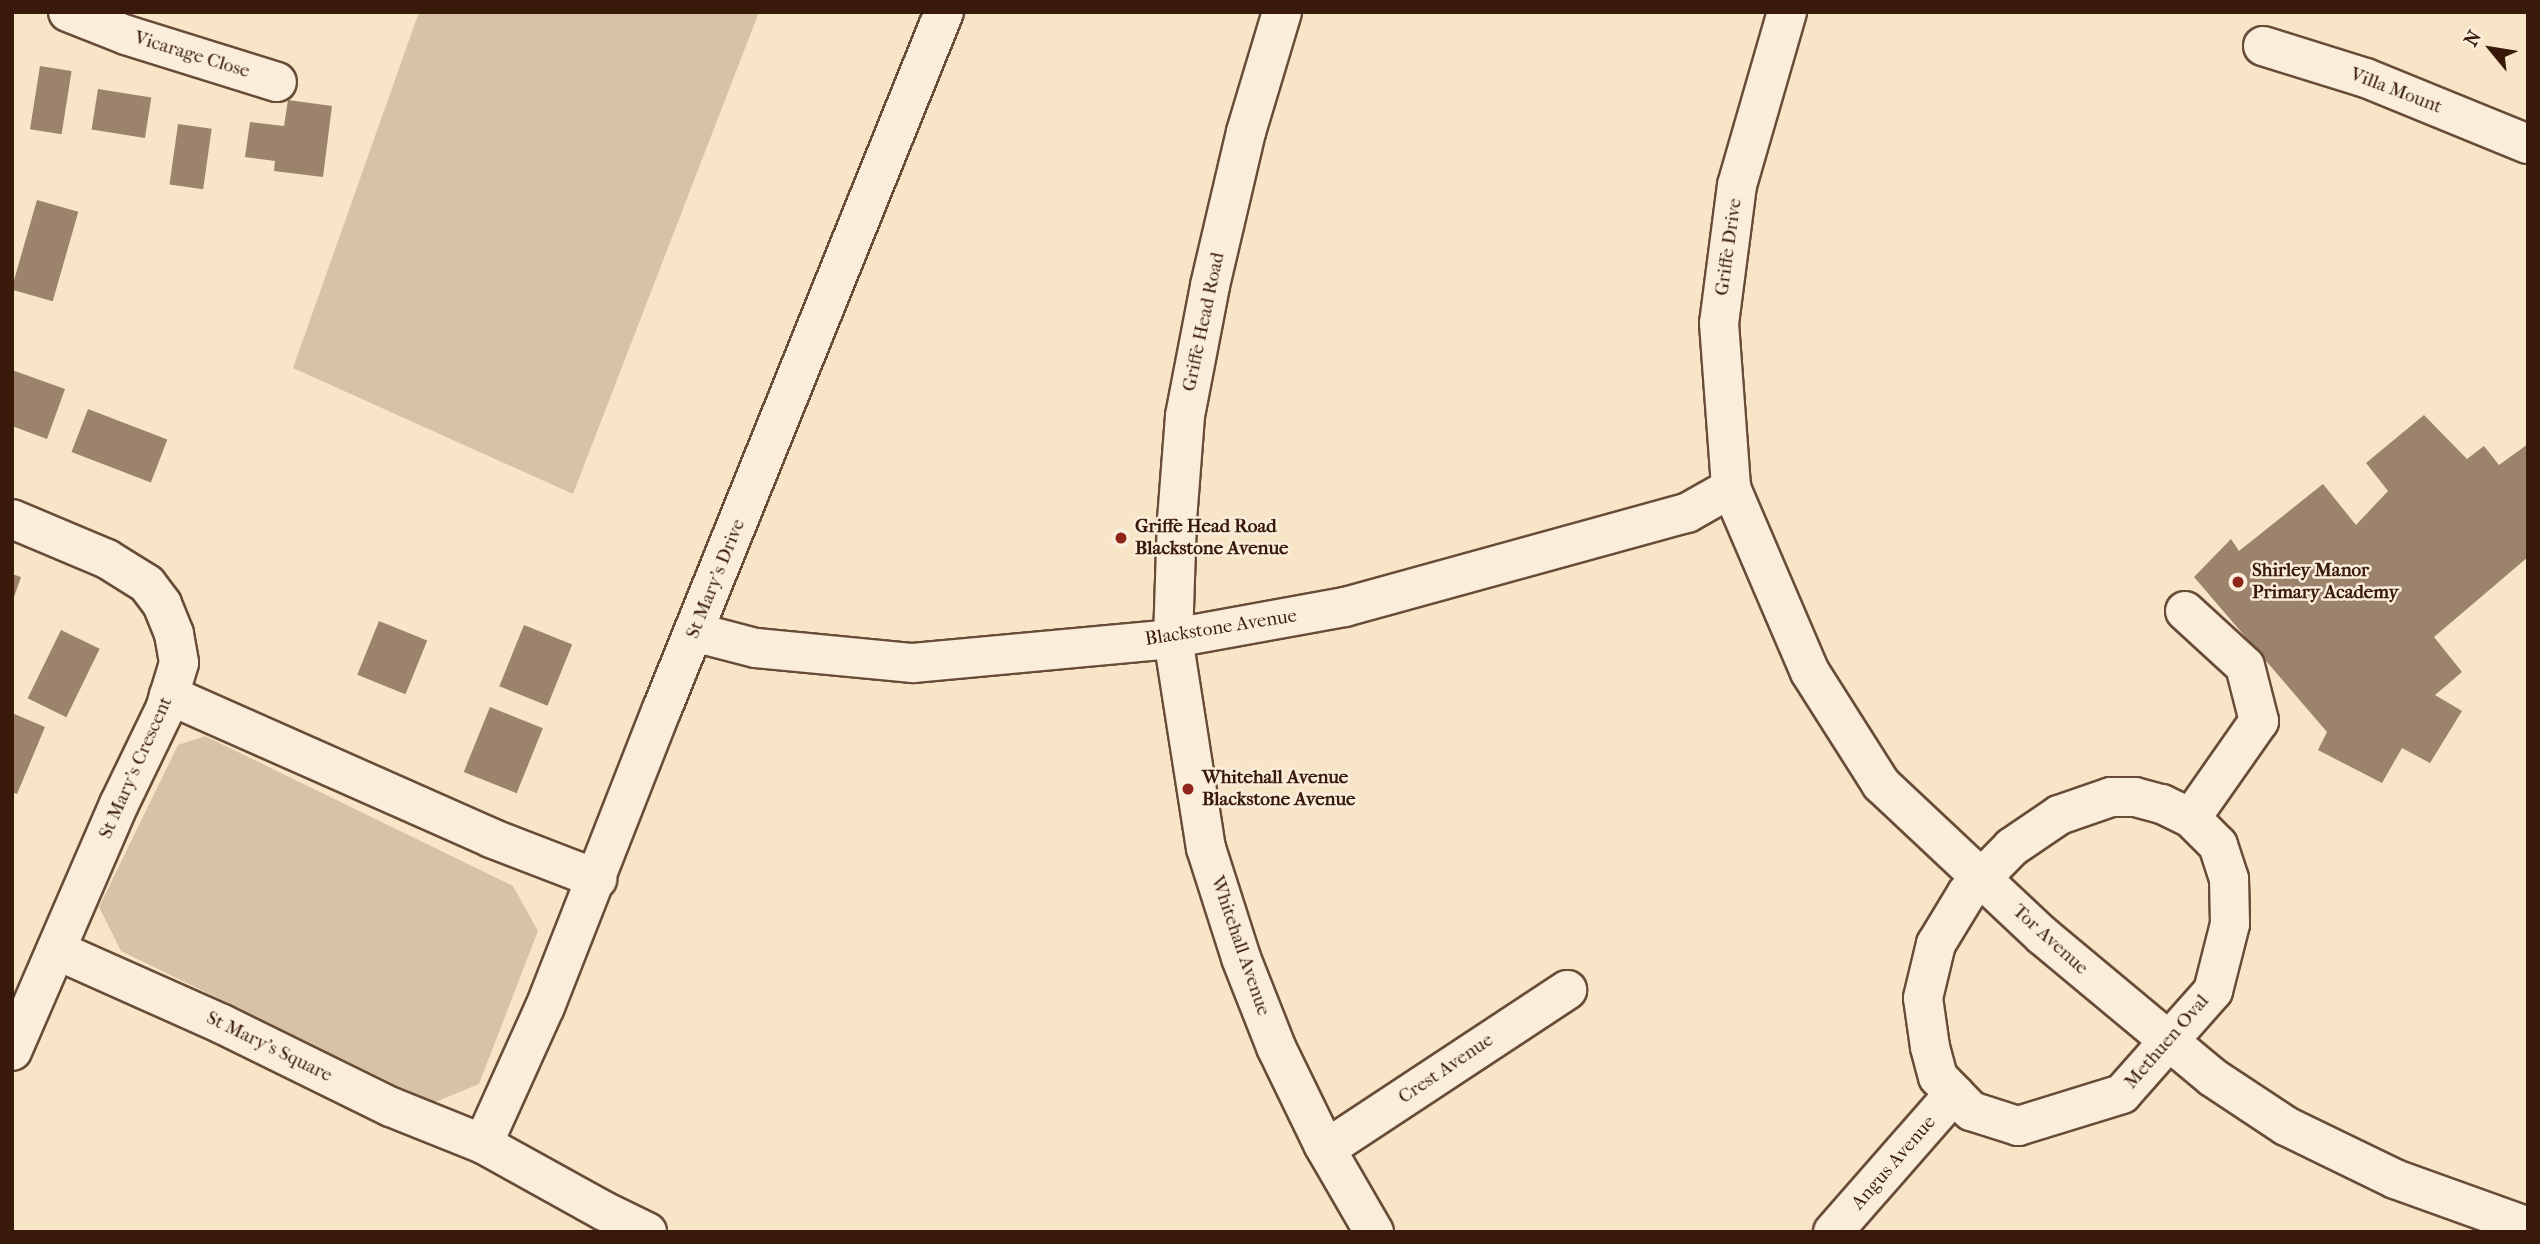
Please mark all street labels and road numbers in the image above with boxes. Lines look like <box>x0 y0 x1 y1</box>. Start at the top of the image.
street label: Vicarage Close <box>132 27 252 83</box>
street label: Villa Mount <box>2347 63 2445 119</box>
street label: Griffe Drive <box>1711 197 1747 297</box>
street label: Griffe Head Road <box>1178 250 1230 394</box>
street label: St Mary's Drive <box>682 516 750 642</box>
street label: Blackstone Avenue <box>1143 605 1299 651</box>
street label: St Mary's Crescent <box>94 693 178 843</box>
street label: Whitehall Avenue <box>1205 873 1275 1019</box>
street label: Tor Avenue <box>2007 900 2093 980</box>
street label: Methuen Oval <box>2120 990 2214 1094</box>
street label: St Mary's Square <box>202 1007 336 1087</box>
street label: Crest Avenue <box>1394 1029 1498 1109</box>
street label: Angus Avenue <box>1847 1111 1941 1215</box>

